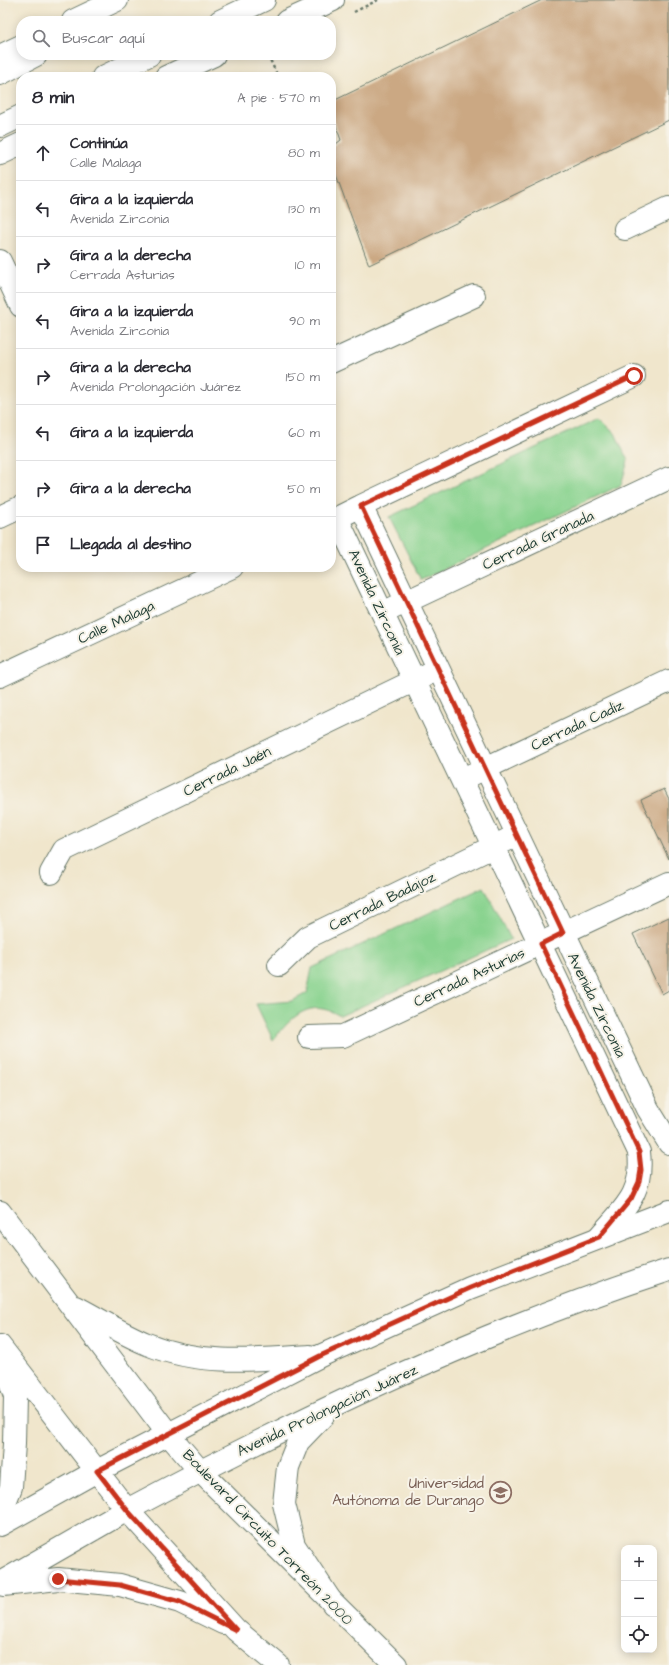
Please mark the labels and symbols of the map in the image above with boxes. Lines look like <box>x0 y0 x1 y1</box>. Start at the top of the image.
route start <box>625 367 643 385</box>
street label: Cerrada Granada <box>479 505 598 576</box>
street label: Avenida Zirconia <box>343 546 410 659</box>
street label: Calle Malaga <box>74 595 159 650</box>
street label: Cerrada Cadiz <box>528 695 627 756</box>
street label: Cerrada Jaén <box>180 741 275 802</box>
street label: Cerrada Badajoz <box>325 866 440 936</box>
street label: Cerrada Asturias <box>410 942 529 1012</box>
street label: Avenida Zirconia <box>562 949 631 1061</box>
street label: Avenida Prolongación Juárez <box>233 1359 422 1463</box>
street label: Boulevard Circuito Torreón 2000 <box>178 1445 358 1630</box>
place label: Universidad Autónoma de Durango <box>332 1473 485 1512</box>
school or university icon: Universidad Autónoma de Durango <box>487 1479 513 1505</box>
route end <box>49 1570 67 1588</box>

